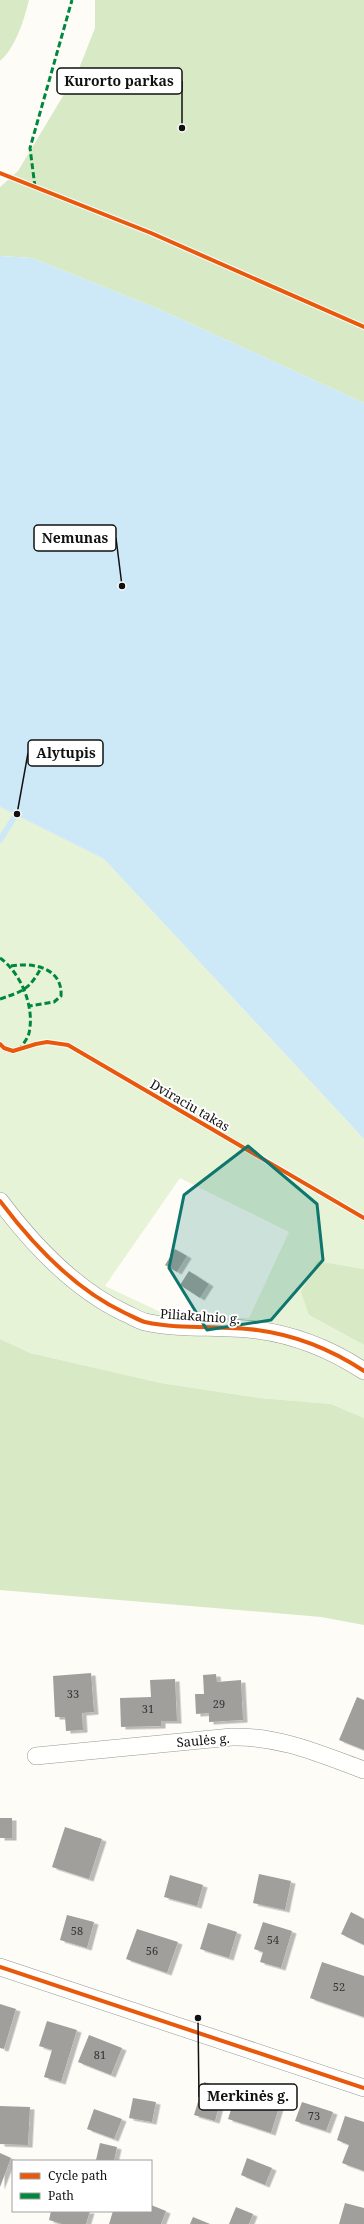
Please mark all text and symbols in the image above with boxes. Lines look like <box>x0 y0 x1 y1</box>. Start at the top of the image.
callout: Kurorto parkas <box>57 68 182 94</box>
text: Kurorto parkas <box>64 71 174 90</box>
callout: Nemunas <box>34 525 116 551</box>
text: Nemunas <box>42 528 109 547</box>
callout: Alytupis <box>28 740 103 766</box>
text: Alytupis <box>36 743 96 762</box>
street label: Dviraciu takas <box>147 1075 233 1135</box>
street label: Piliakalnio g. <box>159 1304 241 1328</box>
house number: 33 <box>67 1686 79 1701</box>
house number: 29 <box>213 1696 225 1711</box>
house number: 31 <box>142 1701 154 1716</box>
street label: Saulės g. <box>176 1729 230 1751</box>
house number: 58 <box>71 1923 83 1938</box>
house number: 54 <box>267 1932 279 1947</box>
house number: 56 <box>146 1943 158 1958</box>
house number: 52 <box>333 1979 345 1994</box>
house number: 81 <box>94 2047 106 2062</box>
callout: Merkinės g. <box>199 2084 297 2110</box>
text: Merkinės g. <box>207 2086 289 2105</box>
house number: 73 <box>308 2108 320 2123</box>
legend <box>12 2160 152 2212</box>
text: Cycle path <box>48 2167 108 2184</box>
text: Path <box>48 2187 74 2204</box>

